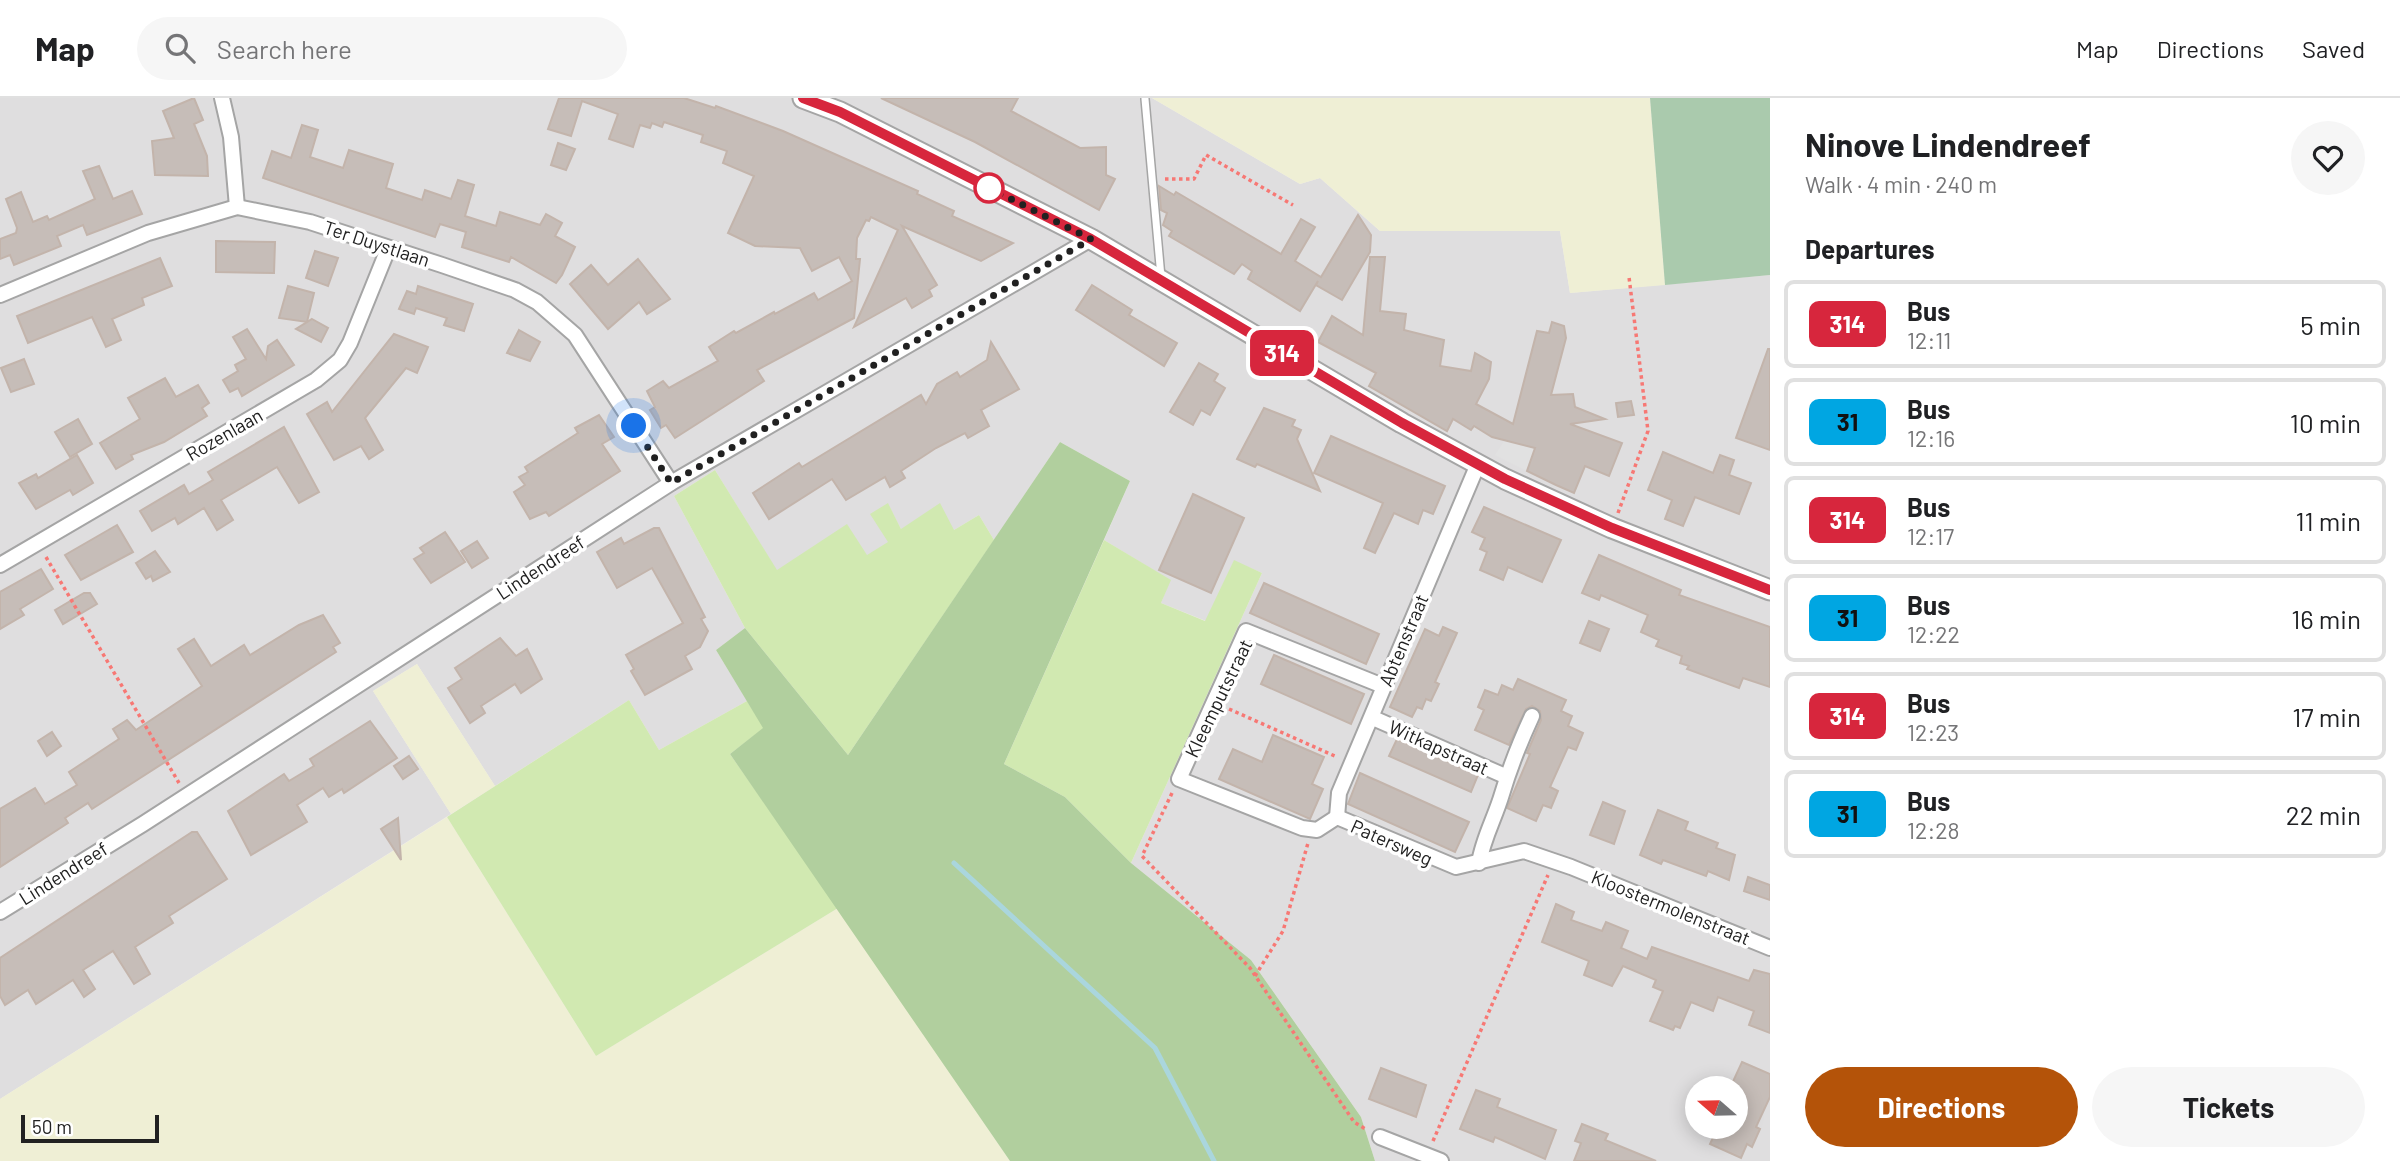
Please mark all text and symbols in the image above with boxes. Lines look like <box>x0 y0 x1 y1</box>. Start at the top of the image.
search box <box>137 17 627 80</box>
text: Map <box>35 28 95 68</box>
icon: search <box>161 29 199 67</box>
text: Search here <box>217 33 352 64</box>
text: Map <box>2076 34 2119 63</box>
text: Directions <box>2157 34 2264 63</box>
text: Saved <box>2302 34 2365 63</box>
button: heart <box>2291 121 2365 195</box>
text: Ninove Lindendreef <box>1805 124 2091 164</box>
text: Walk · 4 min · 240 m <box>1805 170 1997 198</box>
unlabelled marker <box>974 173 1004 203</box>
street label: Ter Duystlaan <box>321 215 433 271</box>
text: Departures <box>1805 233 1935 264</box>
text: Bus <box>1907 295 1950 326</box>
text: 314 <box>1830 309 1865 338</box>
text: 5 min <box>2300 309 2361 340</box>
text: 12:11 <box>1907 326 1951 354</box>
line badge: 314 <box>1242 330 1322 376</box>
text: 314 <box>1264 338 1300 367</box>
text: Bus <box>1907 393 1950 424</box>
street label: Rozenlaan <box>182 403 266 465</box>
text: 31 <box>1837 407 1858 436</box>
text: 10 min <box>2290 407 2361 438</box>
your location <box>616 408 651 443</box>
text: 12:16 <box>1907 424 1955 452</box>
text: Bus <box>1907 491 1950 522</box>
text: 314 <box>1830 505 1865 534</box>
text: 11 min <box>2295 505 2361 536</box>
text: 12:17 <box>1907 522 1954 550</box>
street label: Lindendreef <box>492 530 588 604</box>
text: Bus <box>1907 589 1950 620</box>
street label: Abtenstraat <box>1373 590 1433 690</box>
text: 31 <box>1837 603 1858 632</box>
text: 16 min <box>2291 603 2361 634</box>
text: 12:22 <box>1907 620 1960 648</box>
street label: Kleemputstraat <box>1179 635 1257 761</box>
text: Bus <box>1907 687 1950 718</box>
text: 314 <box>1830 701 1865 730</box>
text: 17 min <box>2292 701 2361 732</box>
street label: Witkapstraat <box>1385 715 1493 779</box>
text: 12:23 <box>1907 718 1959 746</box>
text: Bus <box>1907 785 1950 816</box>
text: 31 <box>1837 799 1858 828</box>
text: 22 min <box>2286 799 2361 830</box>
street label: Patersweg <box>1348 814 1436 870</box>
text: 12:28 <box>1907 816 1960 844</box>
street label: Lindendreef <box>14 837 112 909</box>
street label: Kloostermolenstraat <box>1588 865 1754 949</box>
button: Directions <box>1805 1067 2078 1147</box>
button: Tickets <box>2092 1067 2365 1147</box>
north arrow <box>1685 1076 1748 1139</box>
map controls <box>1685 1076 1748 1139</box>
scale bar <box>21 1112 159 1144</box>
text: 50 m <box>32 1115 72 1138</box>

